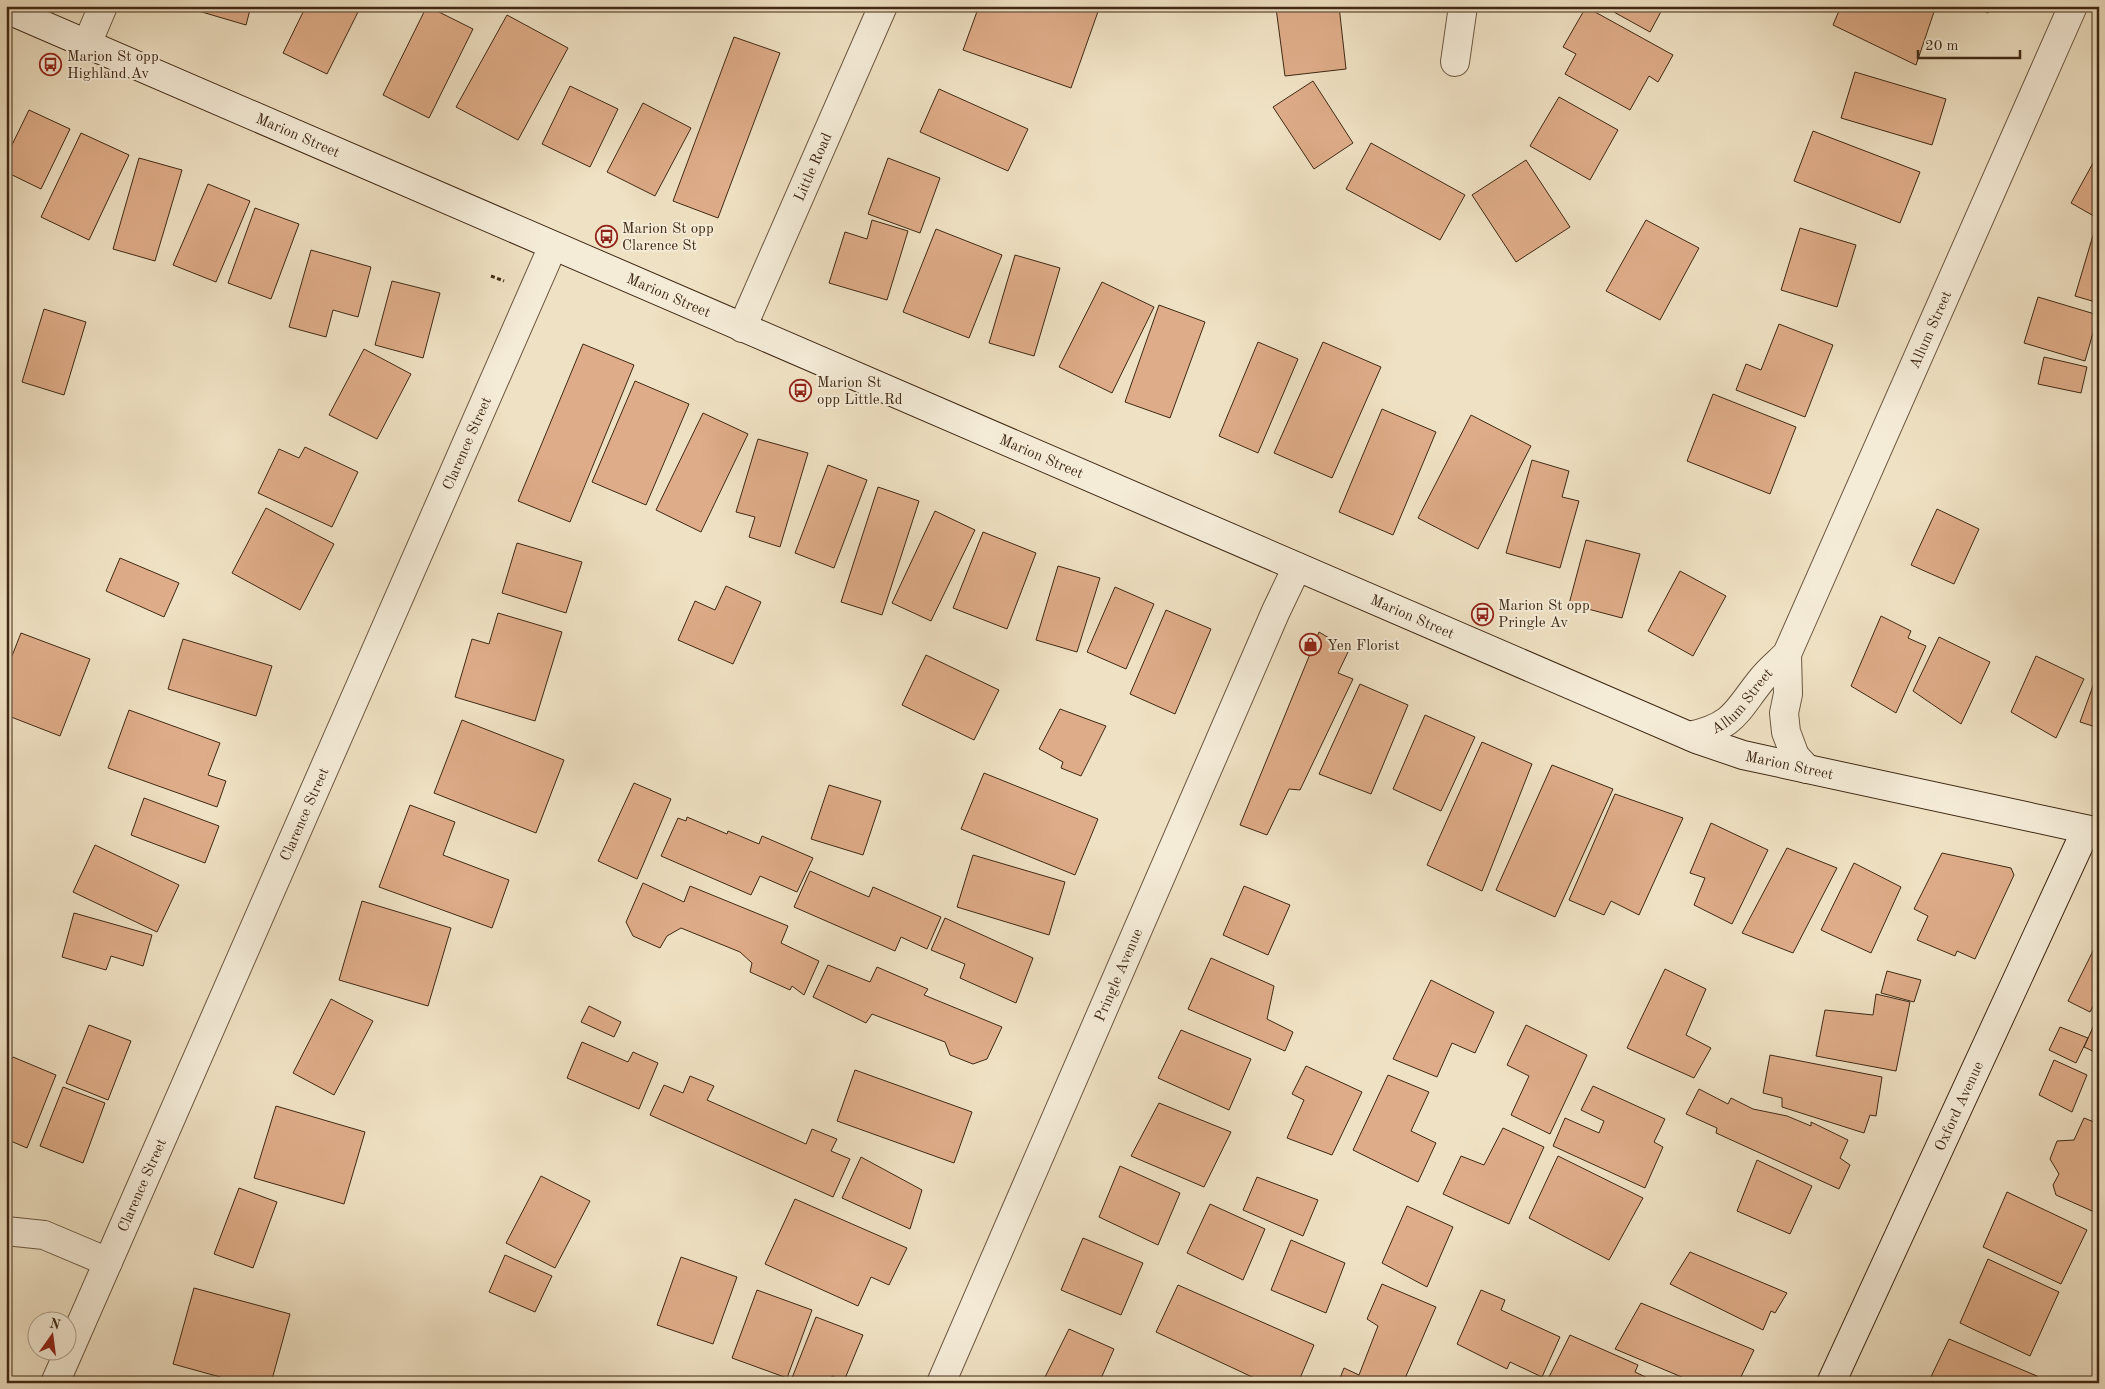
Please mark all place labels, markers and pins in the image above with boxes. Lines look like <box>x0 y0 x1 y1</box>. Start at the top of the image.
place label: Marion St opp Highland Av <box>67 50 159 82</box>
bus stop icon: Marion St opp Highland Av <box>39 53 63 77</box>
place label: Marion St opp Clarence St <box>622 222 714 254</box>
bus stop icon: Marion St opp Clarence St <box>594 225 618 249</box>
place label: Marion St opp Little Rd <box>817 376 903 408</box>
bus stop icon: Marion St opp Little Rd <box>789 379 813 403</box>
place label: Marion St opp Pringle Av <box>1498 599 1590 631</box>
bus stop icon: Marion St opp Pringle Av <box>1470 602 1494 626</box>
shop icon: Yen Florist <box>1299 633 1323 657</box>
place label: Yen Florist <box>1327 639 1400 654</box>

